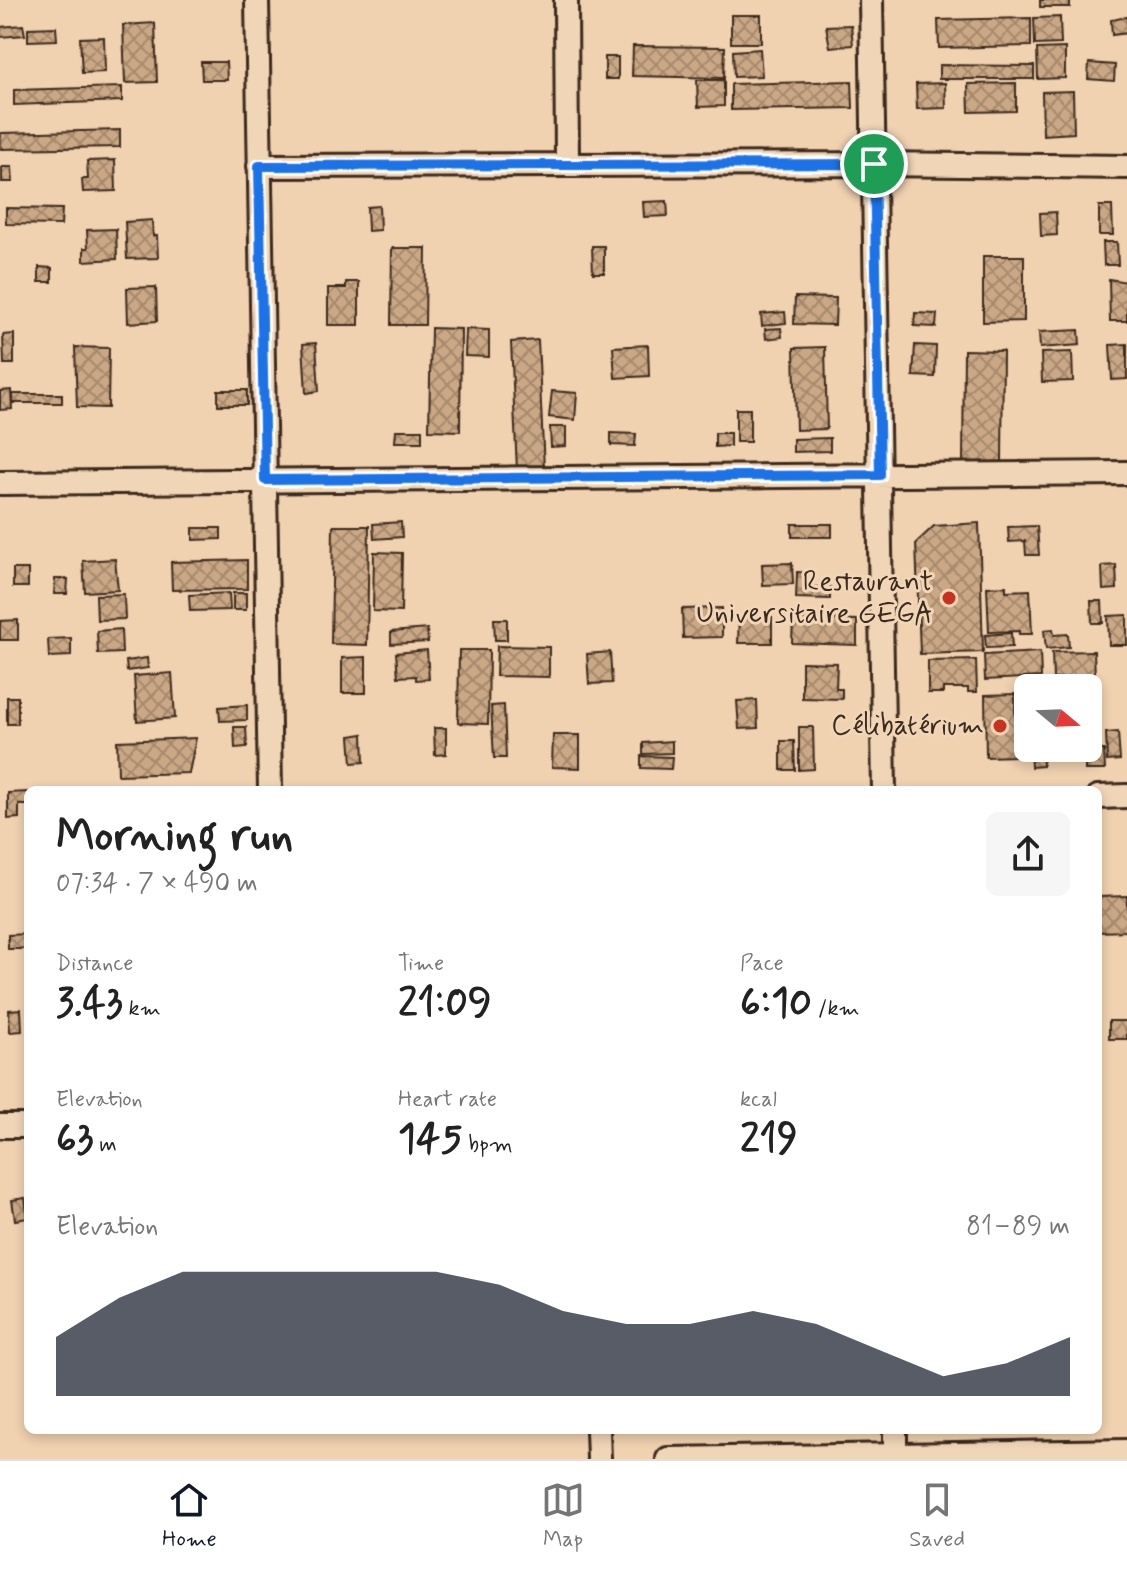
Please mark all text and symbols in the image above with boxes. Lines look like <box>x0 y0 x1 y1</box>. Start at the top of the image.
pin <box>840 130 908 198</box>
icon: arrive <box>852 142 896 186</box>
place label: Restaurant Universitaire GEGA <box>696 564 933 633</box>
marker: Restaurant Universitaire GEGA <box>940 589 958 607</box>
north arrow <box>1014 674 1102 762</box>
map controls <box>1014 674 1102 762</box>
place label: Célibatérium <box>831 708 984 745</box>
marker: Célibatérium <box>991 717 1009 735</box>
text: Morning run <box>56 808 293 866</box>
button: share <box>986 812 1070 896</box>
text: 07:34 · 7 × 490 m <box>56 867 258 901</box>
text: Distance <box>56 950 133 978</box>
text: Time <box>398 950 444 978</box>
text: Pace <box>740 950 784 978</box>
text: 3.43 <box>56 978 123 1030</box>
text: 21:09 <box>398 978 492 1030</box>
text: 6:10 <box>740 978 812 1030</box>
text: km <box>123 995 161 1023</box>
text: /km <box>812 995 860 1023</box>
text: Elevation <box>56 1086 143 1114</box>
text: Heart rate <box>398 1086 497 1114</box>
text: kcal <box>740 1086 777 1114</box>
text: 63 <box>56 1114 93 1166</box>
text: 145 <box>398 1114 462 1166</box>
text: 219 <box>740 1114 798 1166</box>
text: m <box>93 1131 117 1159</box>
text: bpm <box>462 1131 513 1159</box>
text: Elevation <box>56 1210 158 1244</box>
text: 81–89 m <box>966 1210 1070 1244</box>
tab: Home <box>162 1478 217 1554</box>
tab: Map <box>541 1478 585 1554</box>
tab: Saved <box>909 1478 965 1554</box>

